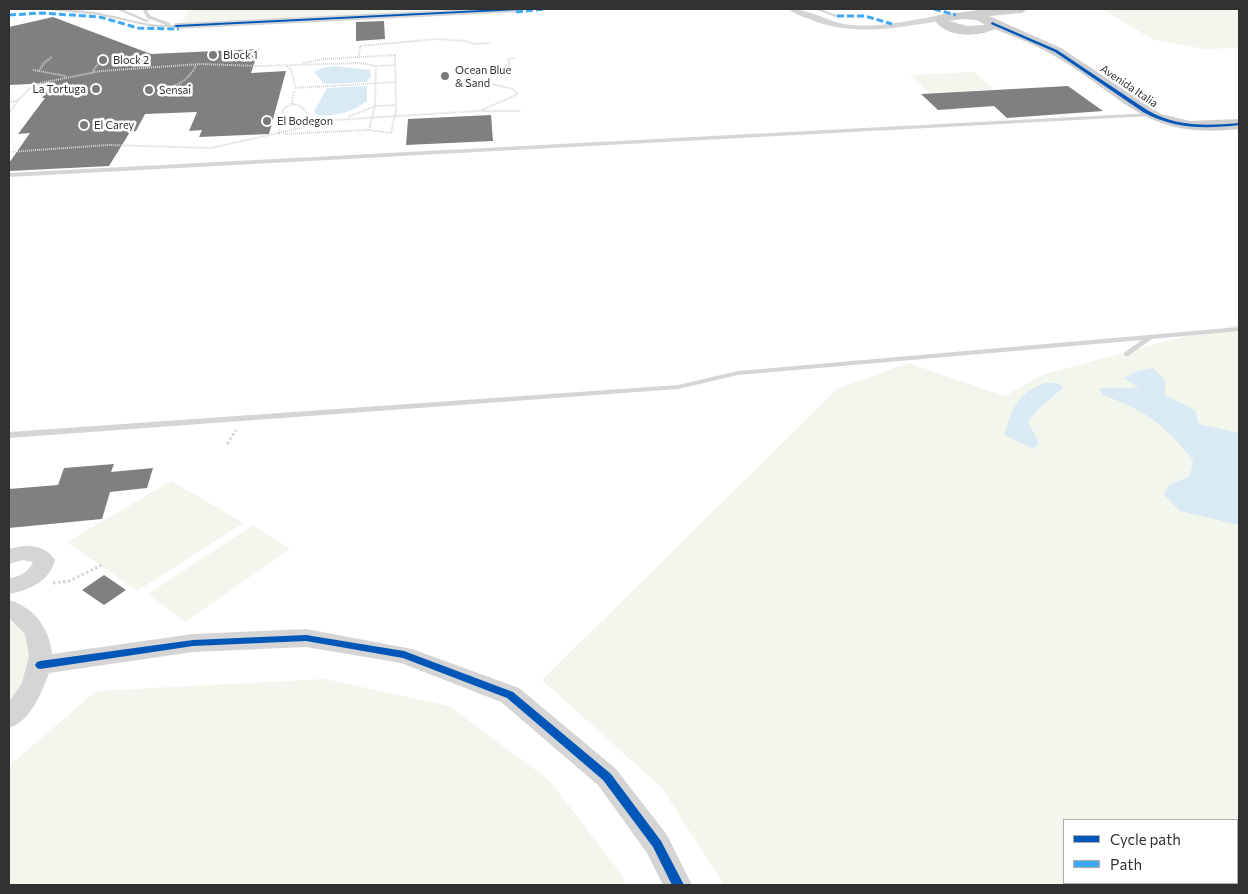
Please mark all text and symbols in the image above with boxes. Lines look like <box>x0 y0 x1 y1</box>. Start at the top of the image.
place label: Block 1 <box>223 48 258 62</box>
marker: Block 1 <box>207 49 219 61</box>
place label: Block 2 <box>113 53 149 67</box>
marker: Block 2 <box>97 54 109 66</box>
street label: Avenida Italia <box>1098 62 1160 110</box>
place label: Ocean Blue & Sand <box>455 63 511 89</box>
marker: Ocean Blue & Sand <box>439 70 451 82</box>
place label: La Tortuga <box>32 82 86 96</box>
marker: La Tortuga <box>90 83 102 95</box>
place label: Sensai <box>159 83 191 97</box>
marker: Sensai <box>143 84 155 96</box>
place label: El Bodegon <box>277 114 333 128</box>
marker: El Bodegon <box>261 115 273 127</box>
place label: El Carey <box>94 118 134 132</box>
marker: El Carey <box>78 119 90 131</box>
legend <box>1063 819 1238 884</box>
text: Cycle path <box>1110 830 1181 848</box>
text: Path <box>1110 855 1142 873</box>

